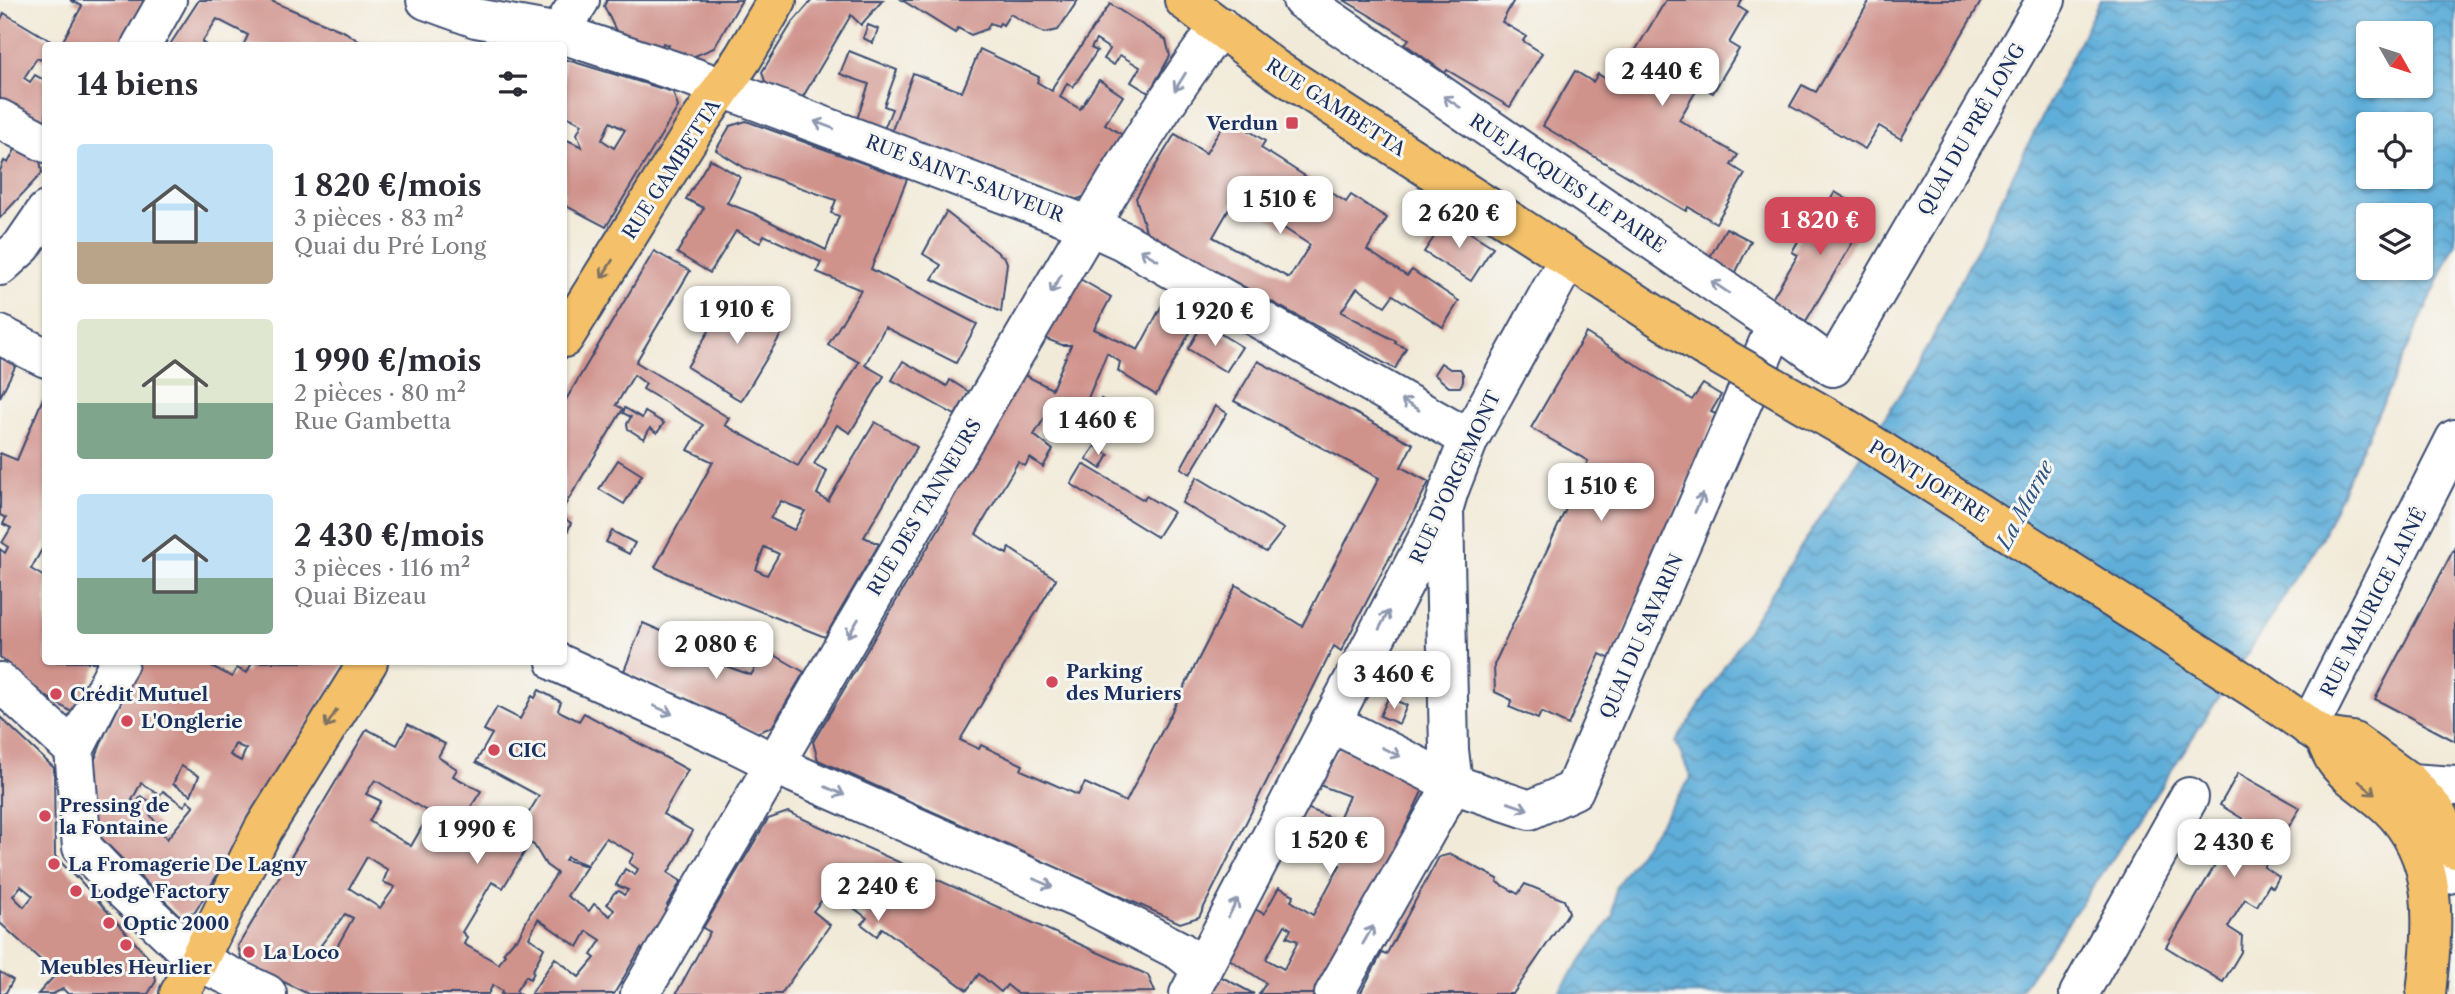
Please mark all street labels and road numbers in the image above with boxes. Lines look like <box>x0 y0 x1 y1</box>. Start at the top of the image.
street label: QUAI DU PRÉ LONG <box>1913 39 2030 219</box>
street label: RUE GAMBETTA <box>1261 54 1411 162</box>
street label: RUE GAMBETTA <box>618 94 726 244</box>
street label: RUE JACQUES LE PAIRE <box>1465 109 1670 258</box>
street label: RUE SAINT-SAUVEUR <box>863 130 1068 227</box>
street label: RUE D'ORGEMONT <box>1405 386 1506 567</box>
street label: RUE DES TANNEURS <box>863 415 986 600</box>
street label: PONT JOFFRE <box>1865 435 1993 527</box>
street label: RUE MAURICE LAINÉ <box>2316 504 2431 701</box>
street label: QUAI DU SAVARIN <box>1595 550 1688 722</box>

